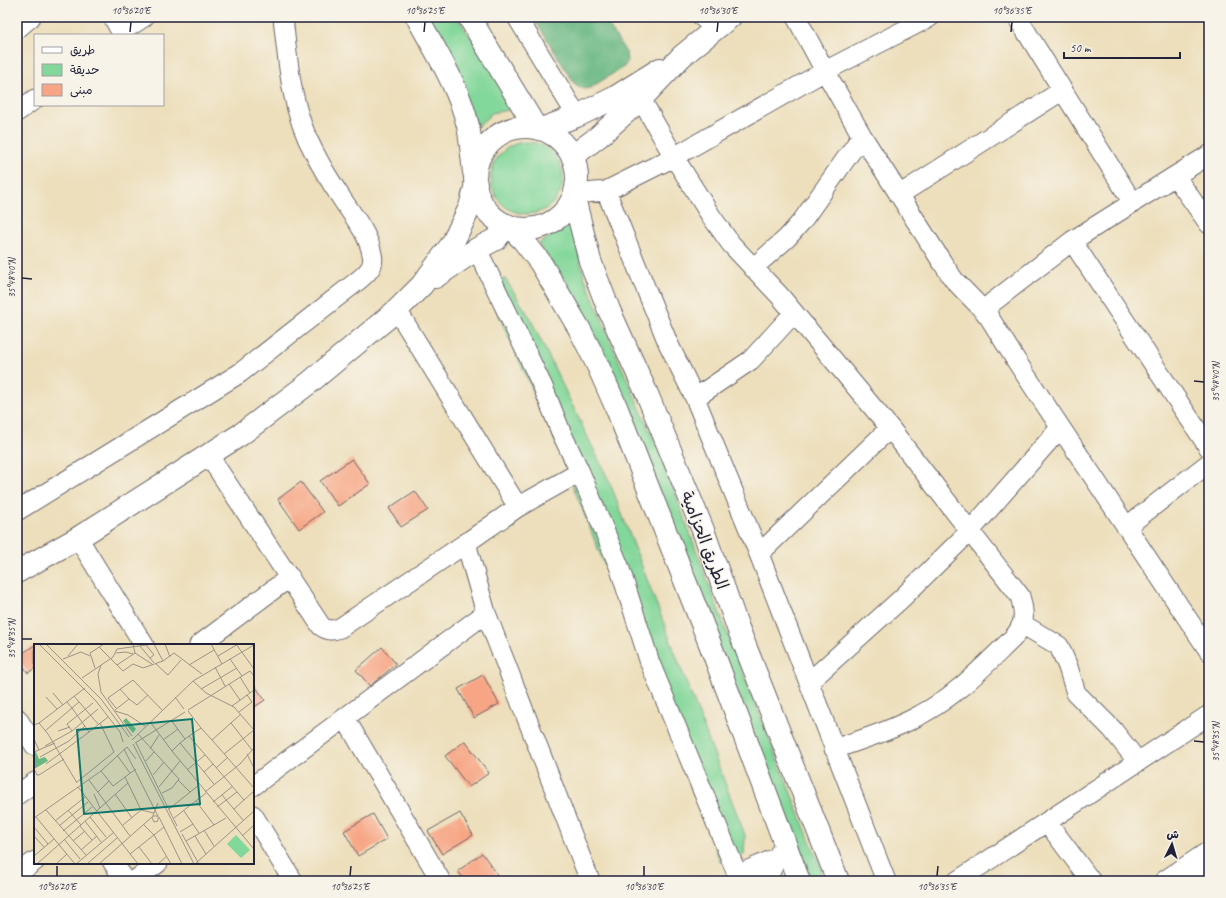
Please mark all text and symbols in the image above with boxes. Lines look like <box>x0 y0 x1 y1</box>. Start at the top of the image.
text: 10°36'20"E <box>112 4 152 17</box>
text: 10°36'25"E <box>406 4 446 17</box>
text: 10°36'30"E <box>699 4 739 17</box>
text: 10°36'35"E <box>993 4 1033 17</box>
legend <box>34 34 164 106</box>
scale bar <box>1064 34 1180 60</box>
text: 50 m <box>1070 40 1092 56</box>
text: طريق <box>70 42 95 58</box>
text: حديقة <box>70 62 99 78</box>
text: مبنى <box>70 82 93 98</box>
text: 35°48'40"N <box>5 256 18 298</box>
text: 35°48'40"N <box>1209 360 1222 402</box>
street label: الطريق الحزامية <box>676 488 733 592</box>
text: 35°48'35"N <box>5 617 18 659</box>
inset map <box>34 644 254 864</box>
text: 35°48'35"N <box>1209 720 1222 762</box>
north arrow <box>1152 824 1192 864</box>
text: ش <box>1166 827 1180 842</box>
text: 10°36'20"E <box>38 880 78 893</box>
text: 10°36'25"E <box>331 880 371 893</box>
text: 10°36'30"E <box>625 880 665 893</box>
text: 10°36'35"E <box>918 880 958 893</box>

